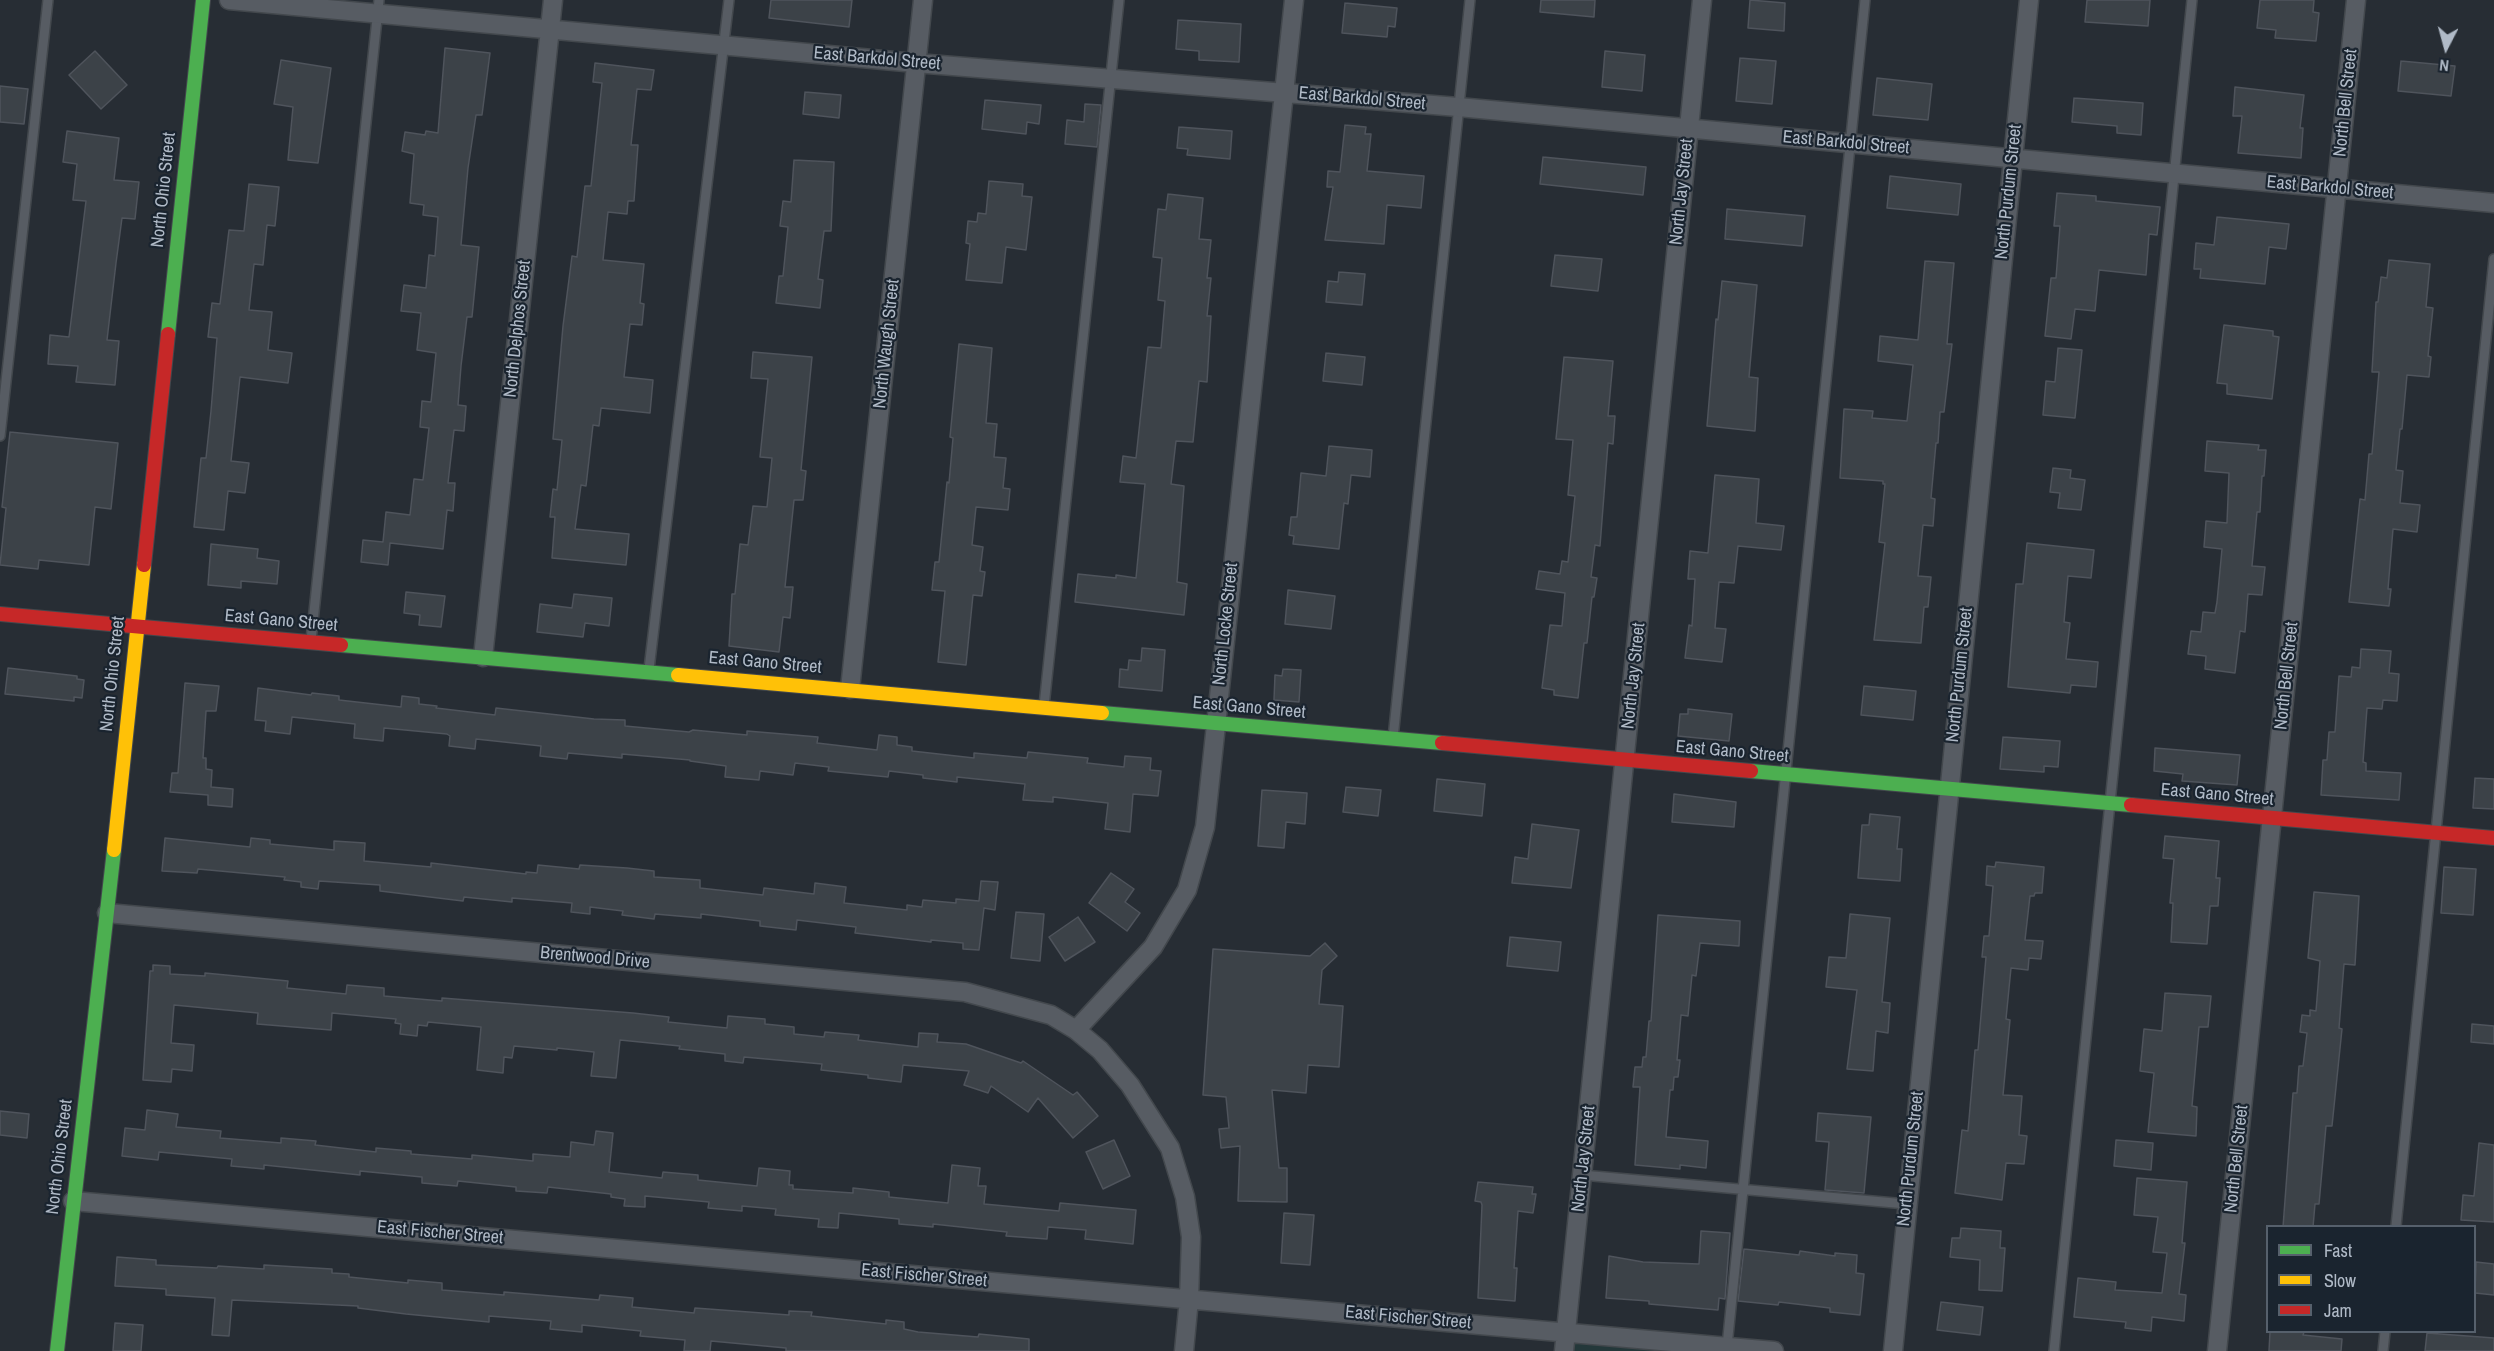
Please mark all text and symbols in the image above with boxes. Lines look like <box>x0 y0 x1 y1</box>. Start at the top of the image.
north arrow <box>2416 18 2476 78</box>
street label: East Barkdol Street <box>813 43 941 75</box>
street label: North Bell Street <box>2330 48 2362 158</box>
text: N <box>2438 54 2450 77</box>
street label: East Barkdol Street <box>1298 83 1426 115</box>
street label: North Purdum Street <box>1991 124 2027 260</box>
street label: East Barkdol Street <box>1782 127 1910 159</box>
street label: North Ohio Street <box>147 131 181 249</box>
street label: North Jay Street <box>1666 138 1698 246</box>
street label: East Barkdol Street <box>2266 172 2394 204</box>
street label: North Delphos Street <box>500 259 536 399</box>
street label: North Waugh Street <box>869 278 905 410</box>
street label: North Locke Street <box>1209 562 1243 686</box>
street label: East Gano Street <box>224 605 338 637</box>
street label: North Purdum Street <box>1942 607 1978 743</box>
street label: North Ohio Street <box>96 615 130 733</box>
street label: North Bell Street <box>2271 621 2303 731</box>
street label: North Jay Street <box>1618 622 1650 730</box>
street label: East Gano Street <box>708 647 822 679</box>
street label: East Gano Street <box>1192 692 1306 724</box>
street label: East Gano Street <box>1675 736 1789 768</box>
street label: East Gano Street <box>2160 779 2274 811</box>
street label: Brentwood Drive <box>539 942 651 974</box>
street label: North Purdum Street <box>1893 1091 1929 1227</box>
street label: North Ohio Street <box>42 1098 78 1216</box>
street label: North Bell Street <box>2221 1104 2253 1214</box>
street label: North Jay Street <box>1568 1105 1600 1213</box>
street label: East Fischer Street <box>376 1217 504 1249</box>
legend <box>2266 1225 2476 1333</box>
text: Fast <box>2324 1238 2352 1263</box>
street label: East Fischer Street <box>860 1260 988 1292</box>
text: Slow <box>2324 1268 2356 1293</box>
text: Jam <box>2324 1298 2352 1323</box>
street label: East Fischer Street <box>1344 1302 1472 1334</box>

